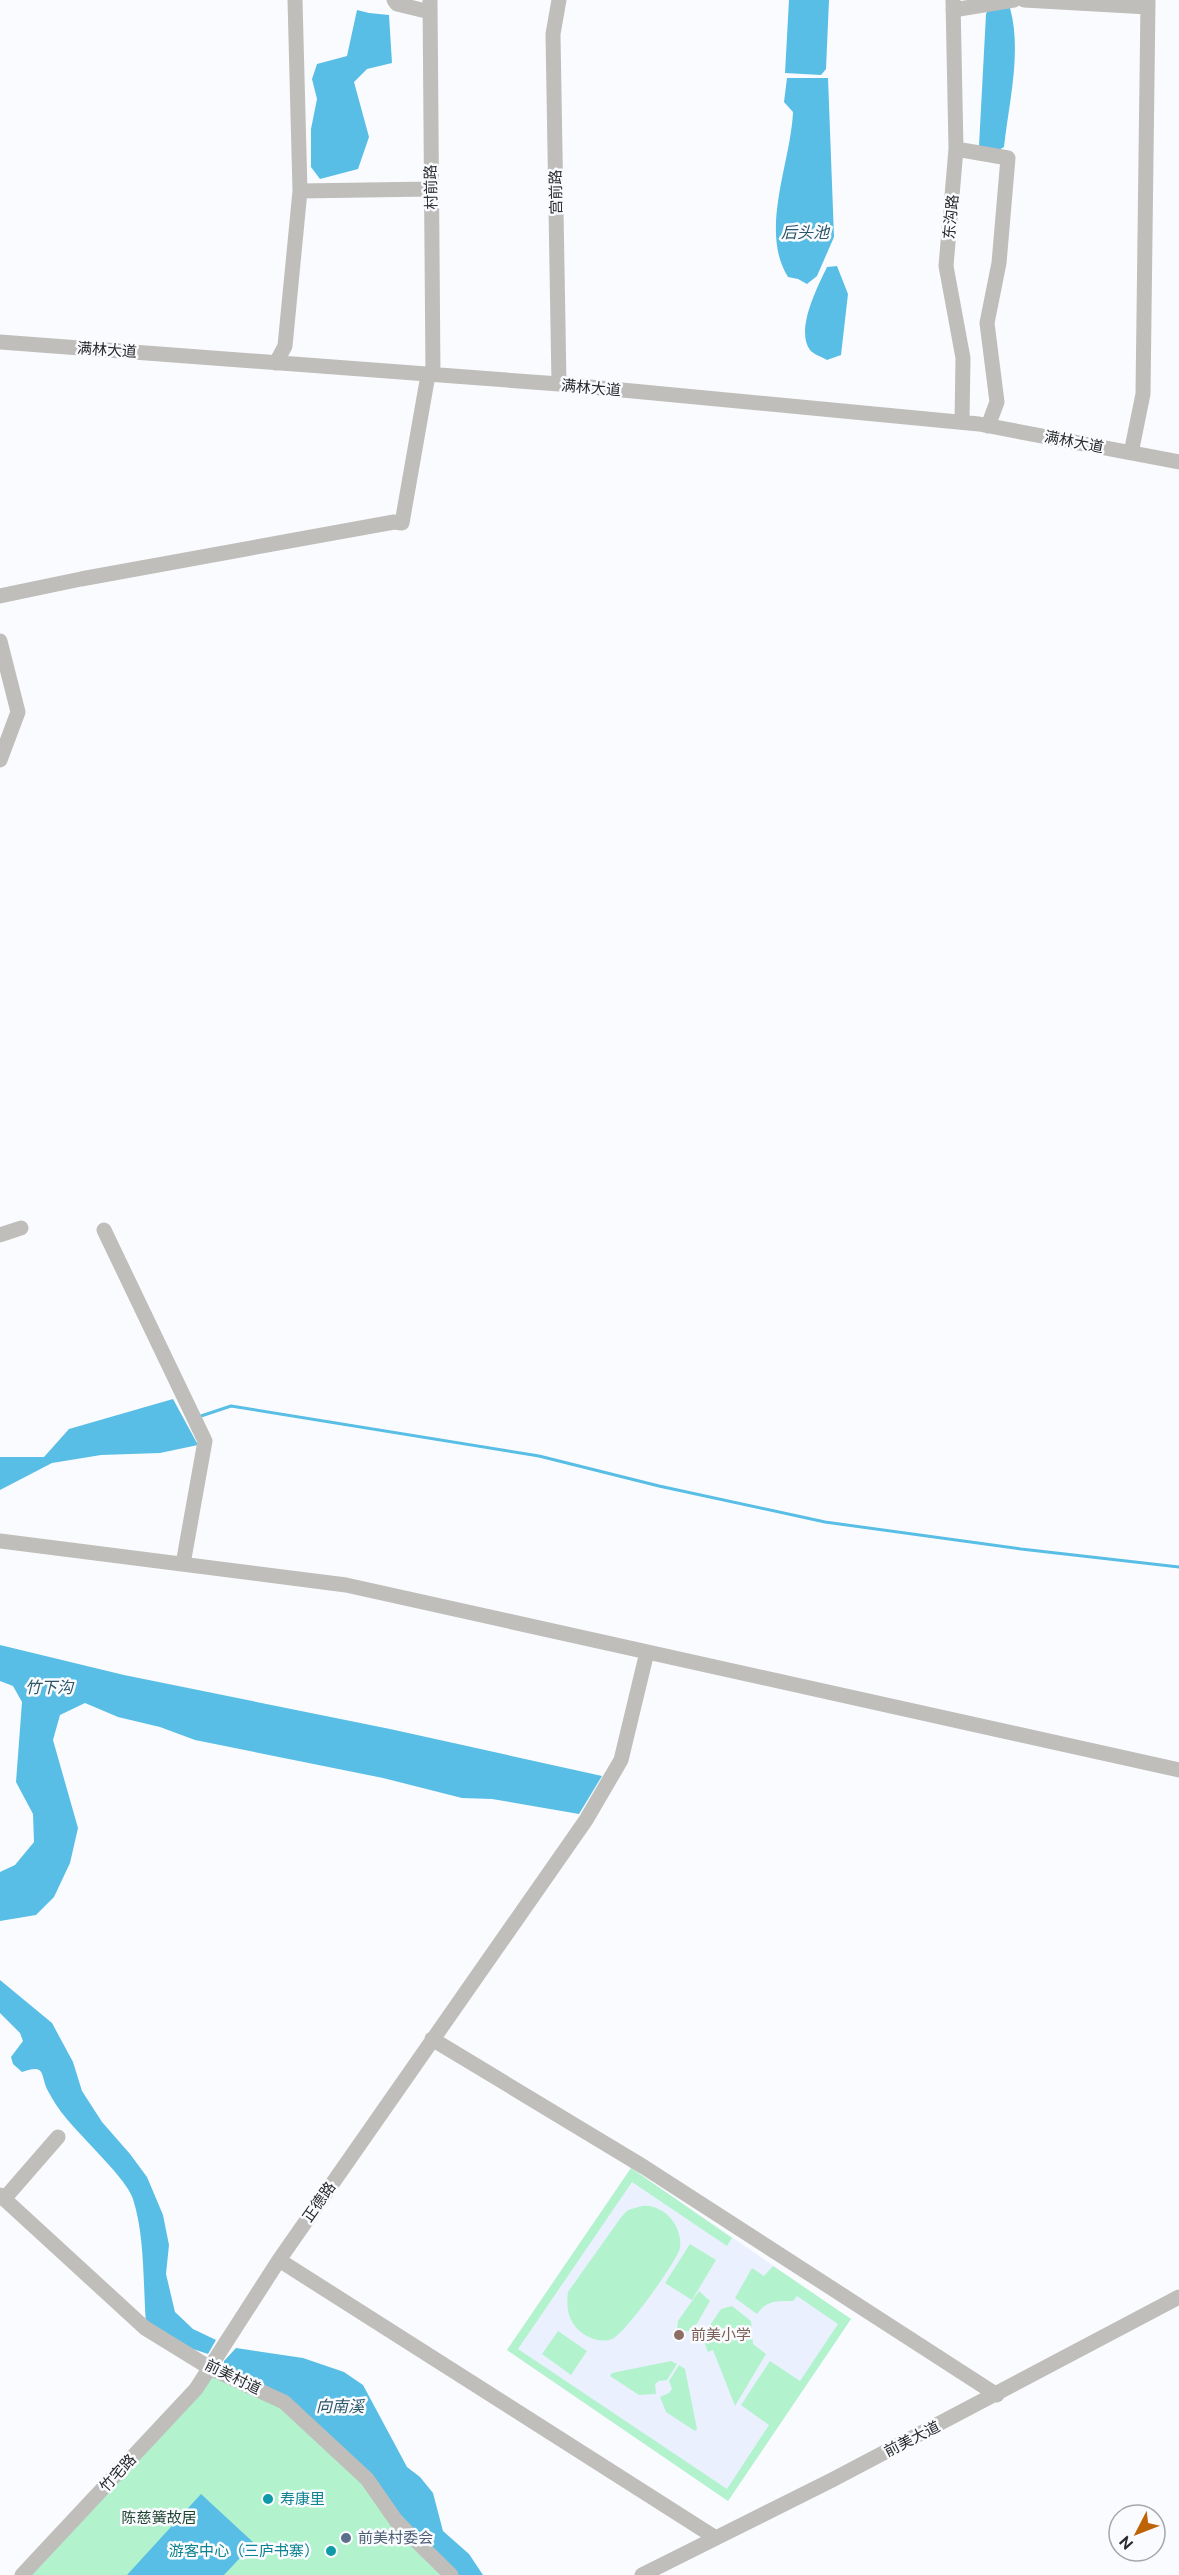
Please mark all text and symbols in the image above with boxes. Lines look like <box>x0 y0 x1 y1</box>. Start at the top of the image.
street label: 村前路 <box>422 164 439 210</box>
street label: 宫前路 <box>547 169 564 215</box>
street label: 东沟路 <box>940 194 961 240</box>
water label: 后头池 <box>781 223 831 241</box>
street label: 满林大道 <box>77 339 138 360</box>
street label: 满林大道 <box>560 376 622 399</box>
street label: 满林大道 <box>1043 427 1105 456</box>
water label: 竹下沟 <box>25 1678 75 1696</box>
street label: 正德路 <box>299 2178 338 2225</box>
place label: 前美小学 <box>691 2326 751 2343</box>
marker: 前美小学 <box>672 2328 686 2342</box>
street label: 前美村道 <box>203 2356 264 2397</box>
water label: 向南溪 <box>316 2397 366 2415</box>
street label: 前美大道 <box>881 2417 942 2460</box>
street label: 竹宅路 <box>96 2450 139 2495</box>
place label: 寿康里 <box>280 2490 325 2507</box>
marker: 寿康里 <box>261 2492 275 2506</box>
north arrow <box>1107 2503 1167 2563</box>
park label: 陈慈簧故居 <box>121 2509 197 2526</box>
place label: 前美村委会 <box>358 2529 433 2546</box>
marker: 前美村委会 <box>339 2531 353 2545</box>
text: N <box>1115 2533 1137 2553</box>
place label: 游客中心（三庐书寨） <box>169 2542 319 2559</box>
marker: 游客中心（三庐书寨） <box>324 2544 338 2558</box>

